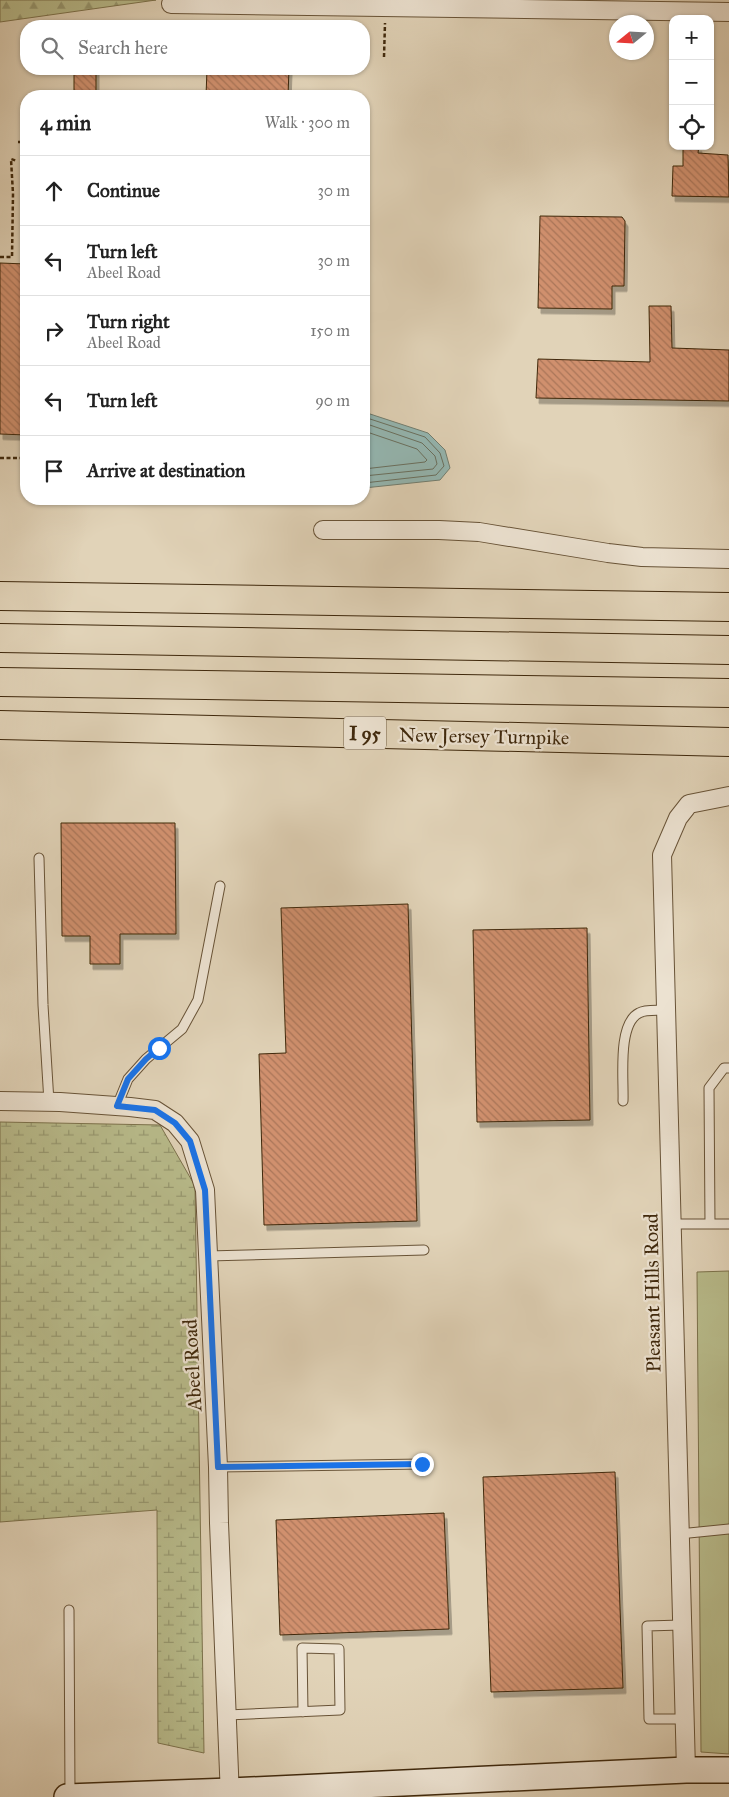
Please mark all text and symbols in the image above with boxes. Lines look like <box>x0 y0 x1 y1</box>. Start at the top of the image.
north arrow <box>609 15 654 60</box>
map controls <box>669 15 714 150</box>
button: + <box>669 15 714 60</box>
search box <box>20 20 370 75</box>
icon: search <box>38 34 66 62</box>
text: Search here <box>78 36 168 59</box>
button: − <box>669 60 714 105</box>
button: locate <box>669 105 714 150</box>
text: 4 min <box>40 110 91 136</box>
text: Walk · 300 m <box>265 113 350 132</box>
icon: ahead <box>40 177 68 205</box>
text: Continue <box>87 179 160 202</box>
text: 30 m <box>317 181 350 200</box>
text: Turn left <box>87 240 157 263</box>
icon: left <box>40 247 68 275</box>
text: 30 m <box>317 251 350 270</box>
text: Abeel Road <box>87 263 161 282</box>
text: Turn right <box>87 310 170 333</box>
icon: right <box>40 317 68 345</box>
text: 150 m <box>310 321 350 340</box>
text: Abeel Road <box>87 333 161 352</box>
icon: left <box>40 387 68 415</box>
text: Turn left <box>87 389 157 412</box>
text: 90 m <box>315 391 350 410</box>
icon: arrive <box>40 457 68 485</box>
text: Arrive at destination <box>87 459 245 482</box>
road number: I 95 <box>344 716 386 750</box>
street label: New Jersey Turnpike <box>399 723 569 750</box>
route start <box>148 1037 171 1060</box>
street label: Pleasant Hills Road <box>639 1213 665 1373</box>
street label: Abeel Road <box>178 1318 206 1413</box>
route end <box>411 1453 434 1476</box>

